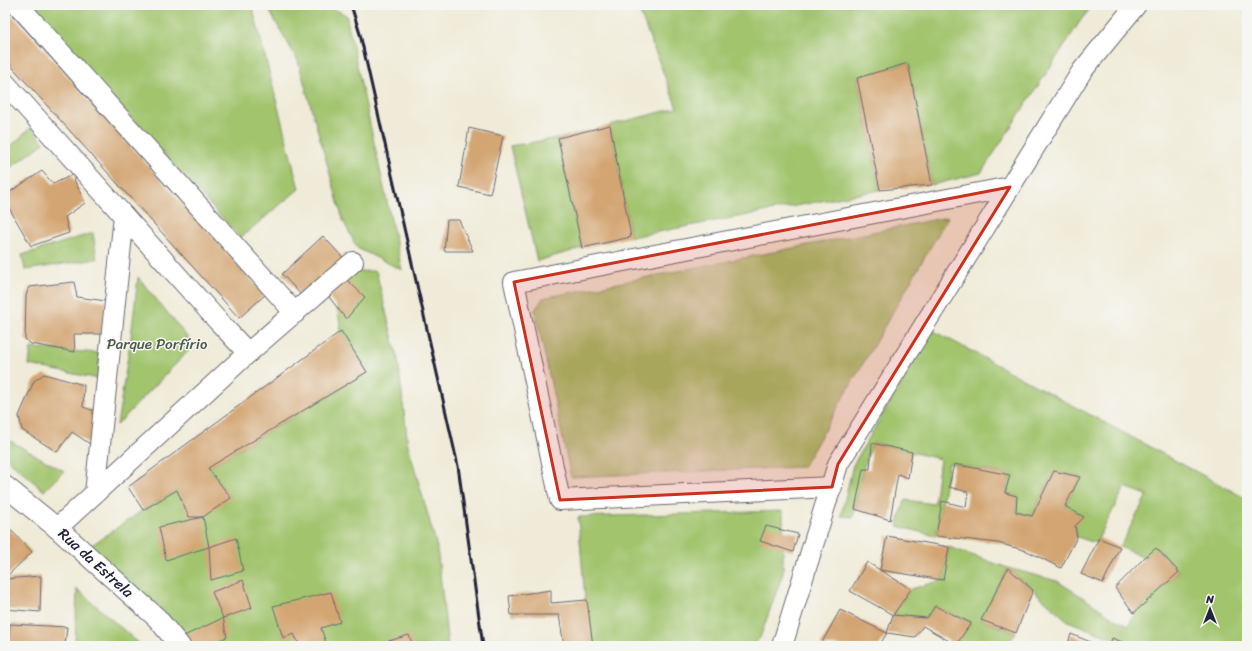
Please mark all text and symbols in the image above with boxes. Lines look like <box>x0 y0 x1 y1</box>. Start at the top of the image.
park label: Parque Porfírio <box>107 331 208 357</box>
street label: Rua da Estrela <box>52 521 140 605</box>
north arrow <box>1190 589 1230 629</box>
text: N <box>1205 590 1214 609</box>

